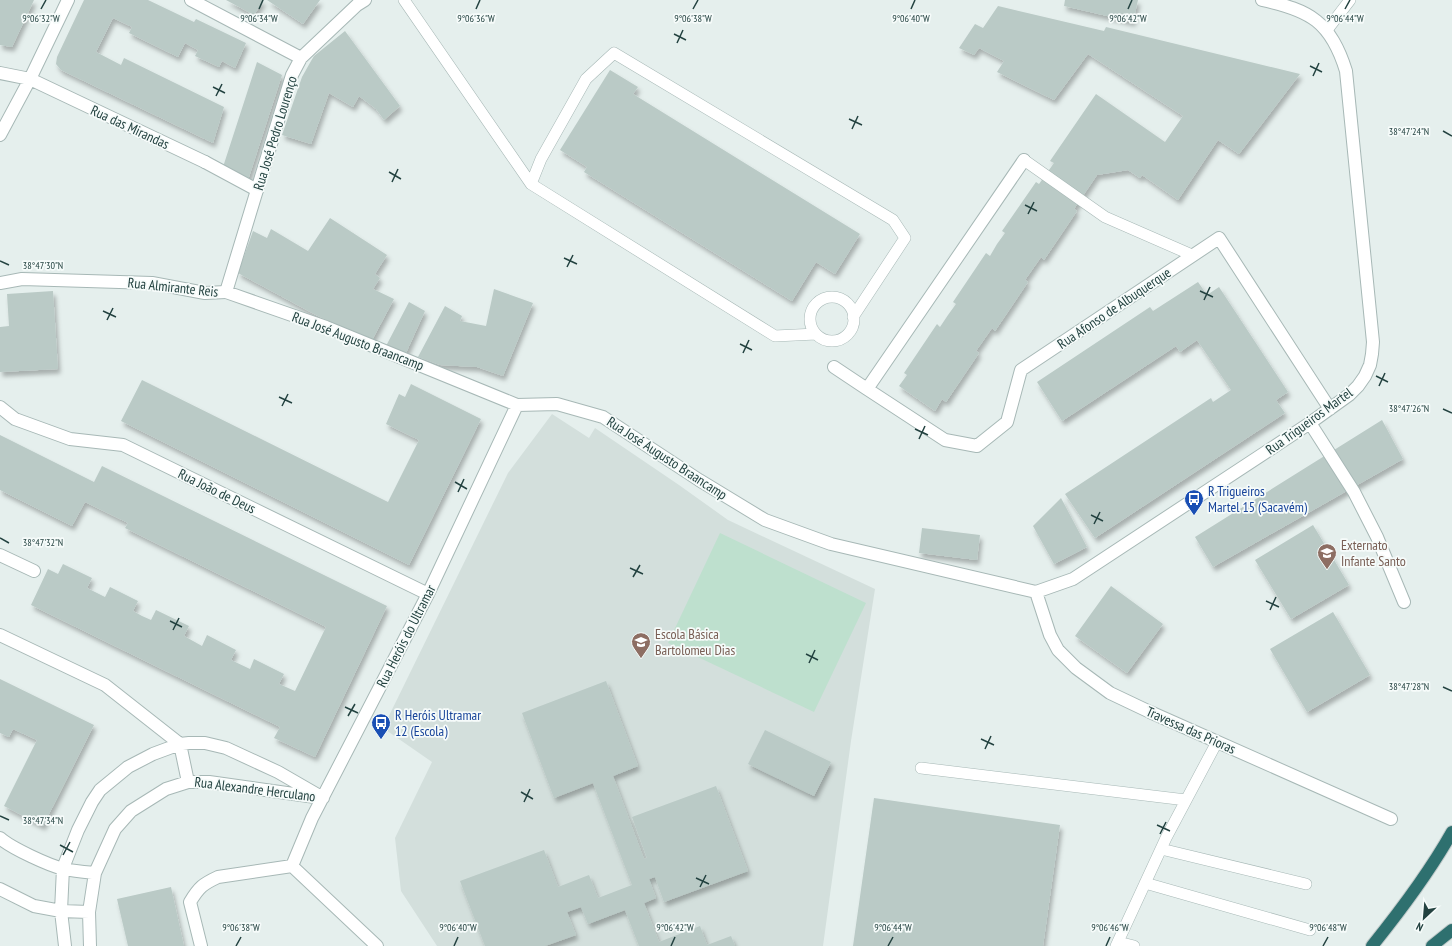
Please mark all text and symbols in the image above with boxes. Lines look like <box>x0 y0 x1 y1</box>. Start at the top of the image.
text: 9°06'32"W <box>22 12 60 25</box>
text: 9°06'34"W <box>240 12 278 25</box>
text: 9°06'36"W <box>457 12 495 25</box>
text: 9°06'38"W <box>674 12 712 25</box>
text: 9°06'40"W <box>892 12 930 25</box>
text: 9°06'42"W <box>1109 12 1147 25</box>
text: 9°06'44"W <box>1326 12 1364 25</box>
street label: Rua José Pedro Lourenço <box>249 74 301 192</box>
street label: Rua das Mirandas <box>88 101 172 153</box>
text: 38°47'24"N <box>1389 125 1429 138</box>
text: 38°47'30"N <box>23 259 63 272</box>
street label: Rua Afonso de Albuquerque <box>1054 263 1174 353</box>
street label: Rua Almirante Reis <box>127 273 219 301</box>
street label: Rua José Augusto Braancamp <box>290 308 426 374</box>
street label: Rua Trigueiros Martel <box>1262 383 1357 459</box>
text: 38°47'26"N <box>1389 402 1429 415</box>
street label: Rua José Augusto Braancamp <box>603 412 731 504</box>
street label: Rua João de Deus <box>175 464 259 518</box>
place label: R Trigueiros Martel 15 (Sacavém) <box>1208 482 1308 516</box>
bus stop icon: R Trigueiros Martel 15 (Sacavém) <box>1183 488 1205 516</box>
text: 38°47'32"N <box>23 536 63 549</box>
place label: Externato Infante Santo <box>1341 536 1406 570</box>
school or university icon: Externato Infante Santo <box>1316 542 1338 570</box>
street label: Rua Heróis do Ultramar <box>372 582 440 690</box>
place label: Escola Básica Bartolomeu Dias <box>655 625 735 659</box>
school or university icon: Escola Básica Bartolomeu Dias <box>630 631 652 659</box>
text: 38°47'28"N <box>1389 680 1429 693</box>
street label: Travessa das Prioras <box>1143 702 1239 758</box>
place label: R Heróis Ultramar 12 (Escola) <box>395 706 481 740</box>
bus stop icon: R Heróis Ultramar 12 (Escola) <box>370 712 392 740</box>
street label: Rua Alexandre Herculano <box>193 773 317 805</box>
text: 38°47'34"N <box>23 814 63 827</box>
north arrow <box>1404 898 1444 938</box>
text: N <box>1414 919 1425 935</box>
text: 9°06'38"W <box>222 921 260 934</box>
text: 9°06'40"W <box>439 921 477 934</box>
text: 9°06'42"W <box>656 921 694 934</box>
text: 9°06'44"W <box>874 921 912 934</box>
text: 9°06'46"W <box>1091 921 1129 934</box>
text: 9°06'48"W <box>1309 921 1347 934</box>

